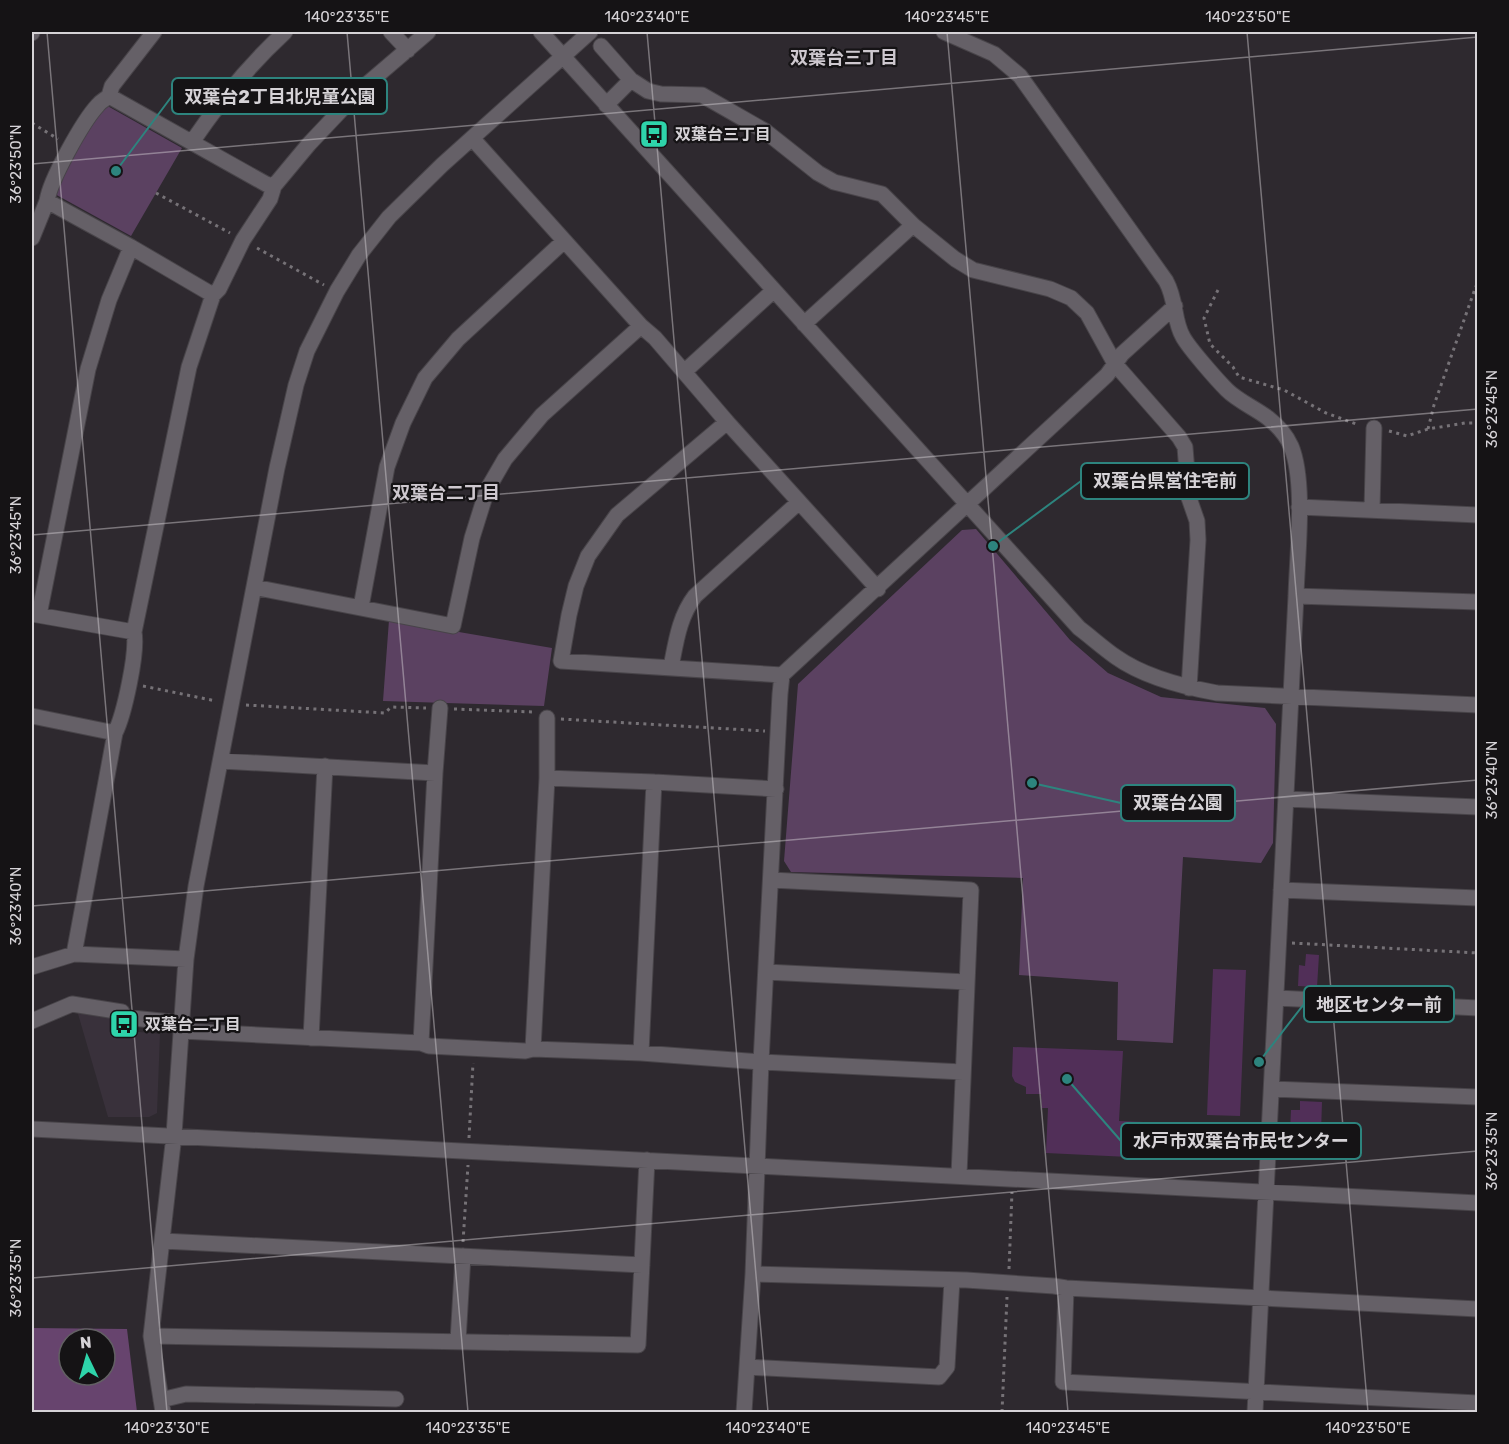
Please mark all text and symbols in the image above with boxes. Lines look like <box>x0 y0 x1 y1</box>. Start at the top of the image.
text: 140°23'35"E <box>305 8 389 26</box>
text: 140°23'40"E <box>605 8 689 26</box>
text: 140°23'45"E <box>905 8 989 26</box>
text: 140°23'50"E <box>1205 8 1291 26</box>
district label: 双葉台三丁目 <box>790 47 898 69</box>
callout: 双葉台2丁目北児童公園 <box>172 78 387 114</box>
text: 双葉台2丁目北児童公園 <box>184 86 376 108</box>
bus stop icon: 双葉台三丁目 <box>638 118 670 150</box>
text: 36°23'50"N <box>7 124 25 204</box>
place label: 双葉台三丁目 <box>675 125 771 144</box>
text: 36°23'45"N <box>1483 370 1501 448</box>
callout: 双葉台県営住宅前 <box>1081 463 1249 499</box>
text: 双葉台県営住宅前 <box>1093 470 1237 492</box>
district label: 双葉台二丁目 <box>392 482 500 504</box>
text: 36°23'45"N <box>7 496 25 574</box>
text: 36°23'40"N <box>1483 740 1501 820</box>
callout: 双葉台公園 <box>1121 785 1235 821</box>
text: 双葉台公園 <box>1133 792 1223 814</box>
text: 36°23'40"N <box>7 866 25 946</box>
callout: 地区センター前 <box>1304 986 1454 1022</box>
text: 地区センター前 <box>1316 994 1442 1016</box>
bus stop icon: 双葉台二丁目 <box>108 1008 140 1040</box>
place label: 双葉台二丁目 <box>145 1015 241 1034</box>
text: 36°23'35"N <box>1483 1112 1501 1190</box>
callout: 水戸市双葉台市民センター <box>1121 1123 1361 1159</box>
text: 水戸市双葉台市民センター <box>1133 1130 1349 1152</box>
text: 36°23'35"N <box>7 1239 25 1317</box>
north arrow <box>57 1327 117 1387</box>
text: N <box>79 1333 92 1353</box>
text: 140°23'30"E <box>124 1419 210 1437</box>
text: 140°23'35"E <box>426 1419 510 1437</box>
text: 140°23'40"E <box>726 1419 810 1437</box>
text: 140°23'45"E <box>1026 1419 1110 1437</box>
text: 140°23'50"E <box>1325 1419 1411 1437</box>

